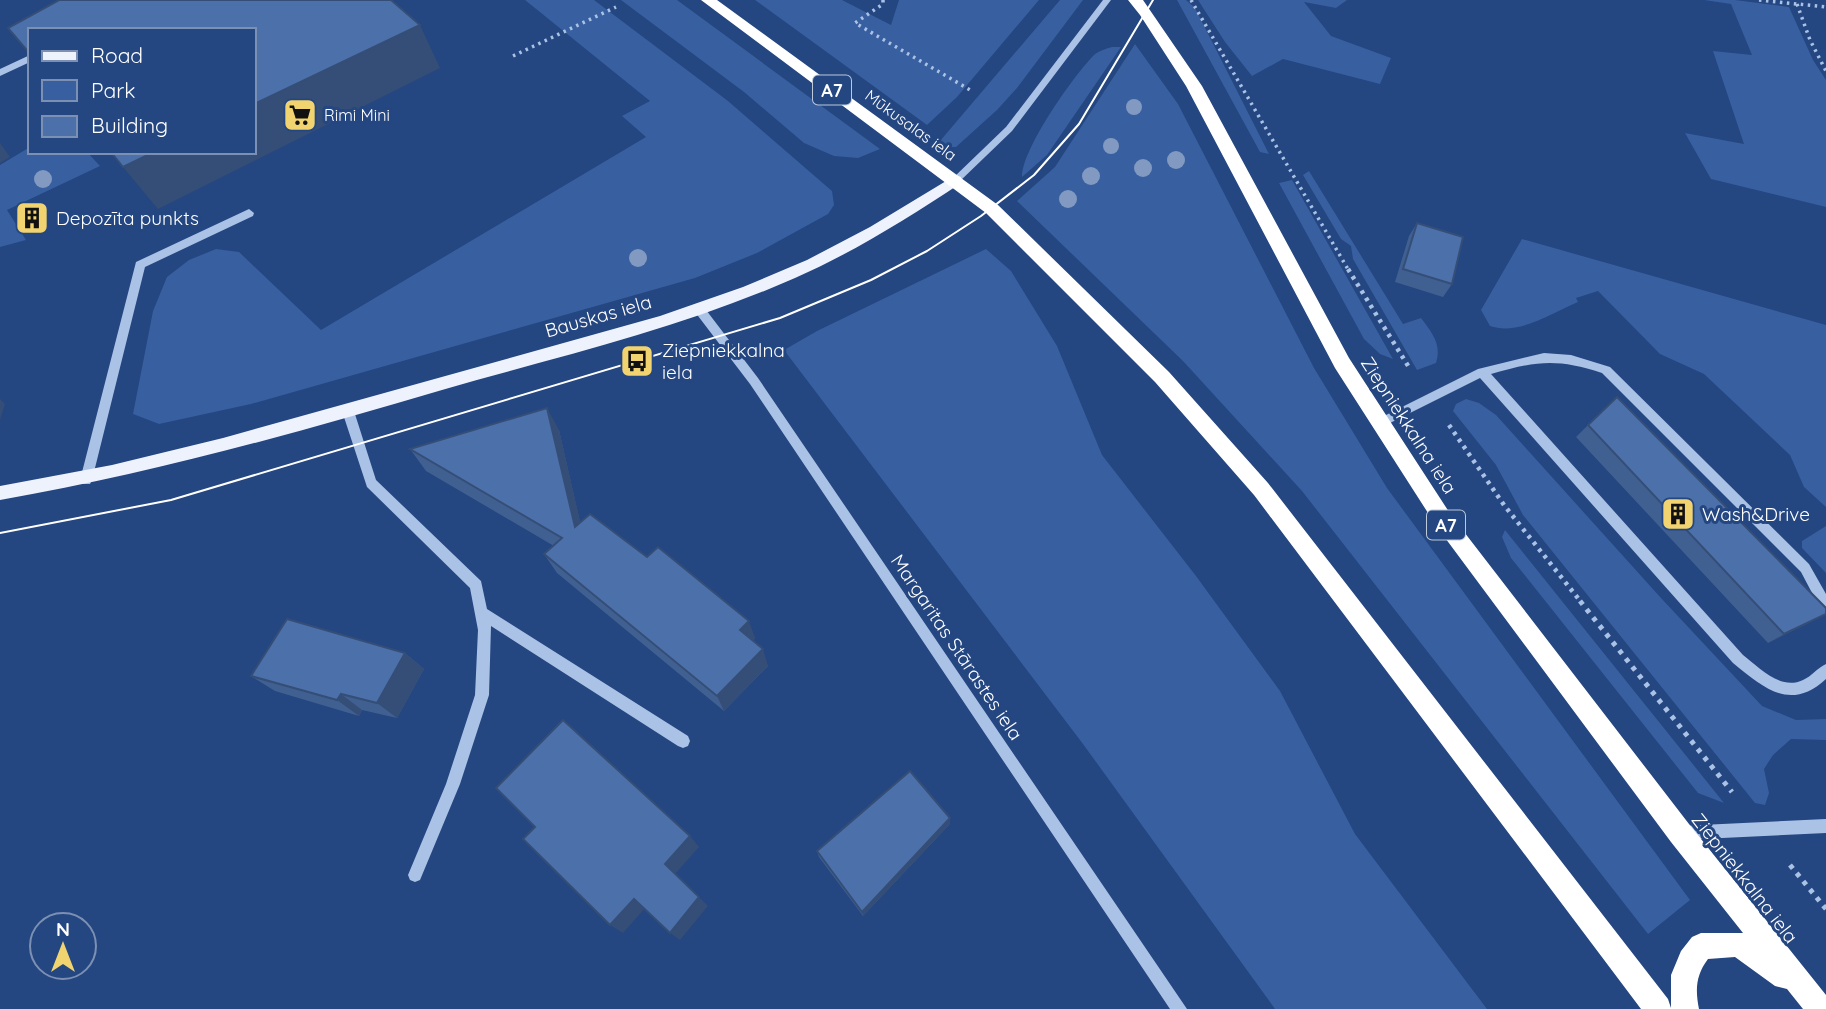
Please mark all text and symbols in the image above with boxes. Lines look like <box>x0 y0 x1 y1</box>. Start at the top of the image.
legend <box>28 28 256 154</box>
text: Road <box>91 42 143 68</box>
road number: A7 <box>813 76 851 104</box>
text: Park <box>91 77 135 103</box>
street label: Mūkusalas iela <box>861 85 961 165</box>
supermarket icon: Rimi Mini <box>281 96 319 134</box>
place label: Rimi Mini <box>324 105 390 125</box>
text: Building <box>91 112 168 138</box>
building icon: Depozīta punkts <box>13 199 51 237</box>
place label: Depozīta punkts <box>56 206 199 230</box>
street label: Bauskas iela <box>542 289 654 343</box>
place label: Ziepniekkalna iela <box>662 338 785 384</box>
bus stop icon: Ziepniekkalna iela <box>618 342 656 380</box>
street label: Ziepniekkalna iela <box>1356 352 1462 498</box>
building icon: Wash&Drive <box>1659 495 1697 533</box>
place label: Wash&Drive <box>1702 502 1810 526</box>
road number: A7 <box>1427 510 1465 540</box>
street label: Margaritas Stārastes iela <box>886 550 1028 744</box>
street label: Ziepniekkalna iela <box>1687 808 1803 948</box>
north arrow <box>28 911 98 981</box>
text: N <box>56 917 70 941</box>

